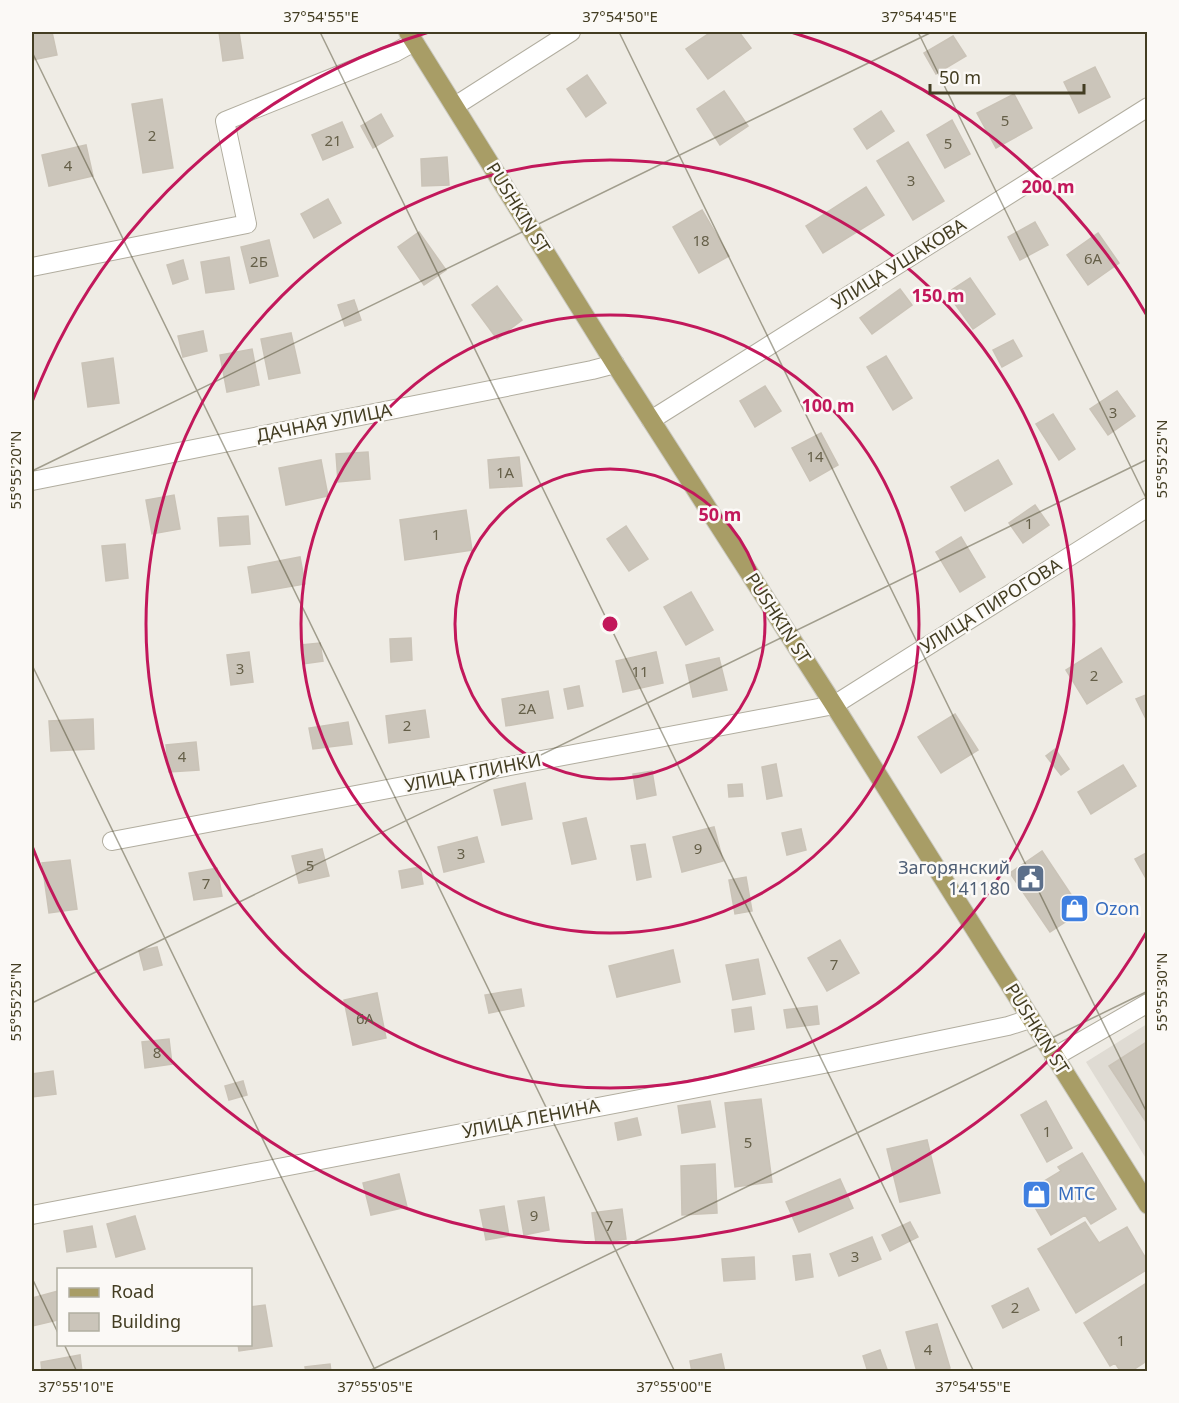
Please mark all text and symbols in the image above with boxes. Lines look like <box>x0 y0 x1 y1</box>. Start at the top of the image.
text: 37°54'55"E <box>283 6 359 26</box>
text: 37°54'50"E <box>582 6 658 26</box>
text: 37°54'45"E <box>881 6 957 26</box>
scale bar <box>930 57 1084 95</box>
text: 50 m <box>939 65 981 89</box>
house number: 5 <box>1001 110 1009 130</box>
house number: 2 <box>148 125 156 145</box>
house number: 21 <box>324 130 342 150</box>
house number: 5 <box>944 133 952 153</box>
house number: 4 <box>64 155 73 175</box>
street label: PUSHKIN ST <box>481 158 556 257</box>
house number: 3 <box>907 170 915 190</box>
text: 200 m <box>1021 174 1075 198</box>
street label: УЛИЦА УШАКОВА <box>827 212 971 314</box>
house number: 18 <box>692 230 710 250</box>
house number: 6А <box>1084 248 1103 268</box>
house number: 2Б <box>250 251 268 271</box>
text: 150 m <box>911 283 965 307</box>
text: 100 m <box>801 393 855 417</box>
street label: ДАЧНАЯ УЛИЦА <box>254 397 394 447</box>
house number: 3 <box>1109 402 1117 422</box>
text: 55°55'25"N <box>1151 420 1171 498</box>
text: 55°55'20"N <box>5 431 25 509</box>
house number: 14 <box>806 446 824 466</box>
house number: 1А <box>496 462 515 482</box>
text: 50 m <box>699 502 741 526</box>
house number: 1 <box>1025 513 1033 533</box>
house number: 1 <box>432 524 440 544</box>
street label: УЛИЦА ПИРОГОВА <box>915 552 1066 658</box>
street label: PUSHKIN ST <box>741 568 817 667</box>
centre of rings <box>600 614 620 634</box>
house number: 3 <box>236 658 244 678</box>
house number: 11 <box>631 661 649 681</box>
house number: 2 <box>1090 665 1098 685</box>
house number: 2А <box>518 698 537 718</box>
house number: 2 <box>403 715 411 735</box>
house number: 4 <box>178 746 187 766</box>
street label: УЛИЦА ГЛИНКИ <box>403 747 543 797</box>
house number: 9 <box>694 838 702 858</box>
house number: 3 <box>457 843 465 863</box>
house number: 5 <box>306 855 314 875</box>
place label: Загорянский 141180 <box>898 855 1010 900</box>
public building icon: Загорянский 141180 <box>1015 862 1047 894</box>
house number: 7 <box>202 873 210 893</box>
shop icon: Ozon <box>1058 893 1090 925</box>
place label: Ozon <box>1095 896 1140 920</box>
text: 55°55'30"N <box>1151 953 1171 1031</box>
house number: 7 <box>830 954 838 974</box>
text: 55°55'25"N <box>5 963 25 1041</box>
street label: PUSHKIN ST <box>1000 979 1075 1078</box>
house number: 6А <box>356 1008 375 1028</box>
house number: 8 <box>153 1042 161 1062</box>
street label: УЛИЦА ЛЕНИНА <box>460 1093 602 1143</box>
house number: 1 <box>1043 1121 1051 1141</box>
house number: 5 <box>744 1132 752 1152</box>
shop icon: МТС <box>1021 1178 1053 1210</box>
place label: МТС <box>1058 1181 1096 1205</box>
house number: 9 <box>530 1205 538 1225</box>
house number: 7 <box>605 1215 613 1235</box>
house number: 3 <box>851 1246 859 1266</box>
legend <box>57 1268 252 1346</box>
text: Road <box>111 1279 154 1303</box>
house number: 2 <box>1011 1297 1019 1317</box>
text: Building <box>111 1309 181 1333</box>
house number: 1 <box>1117 1330 1125 1350</box>
house number: 4 <box>924 1339 933 1359</box>
text: 37°55'10"E <box>38 1376 114 1396</box>
text: 37°55'05"E <box>337 1376 413 1396</box>
text: 37°55'00"E <box>636 1376 712 1396</box>
text: 37°54'55"E <box>935 1376 1011 1396</box>

